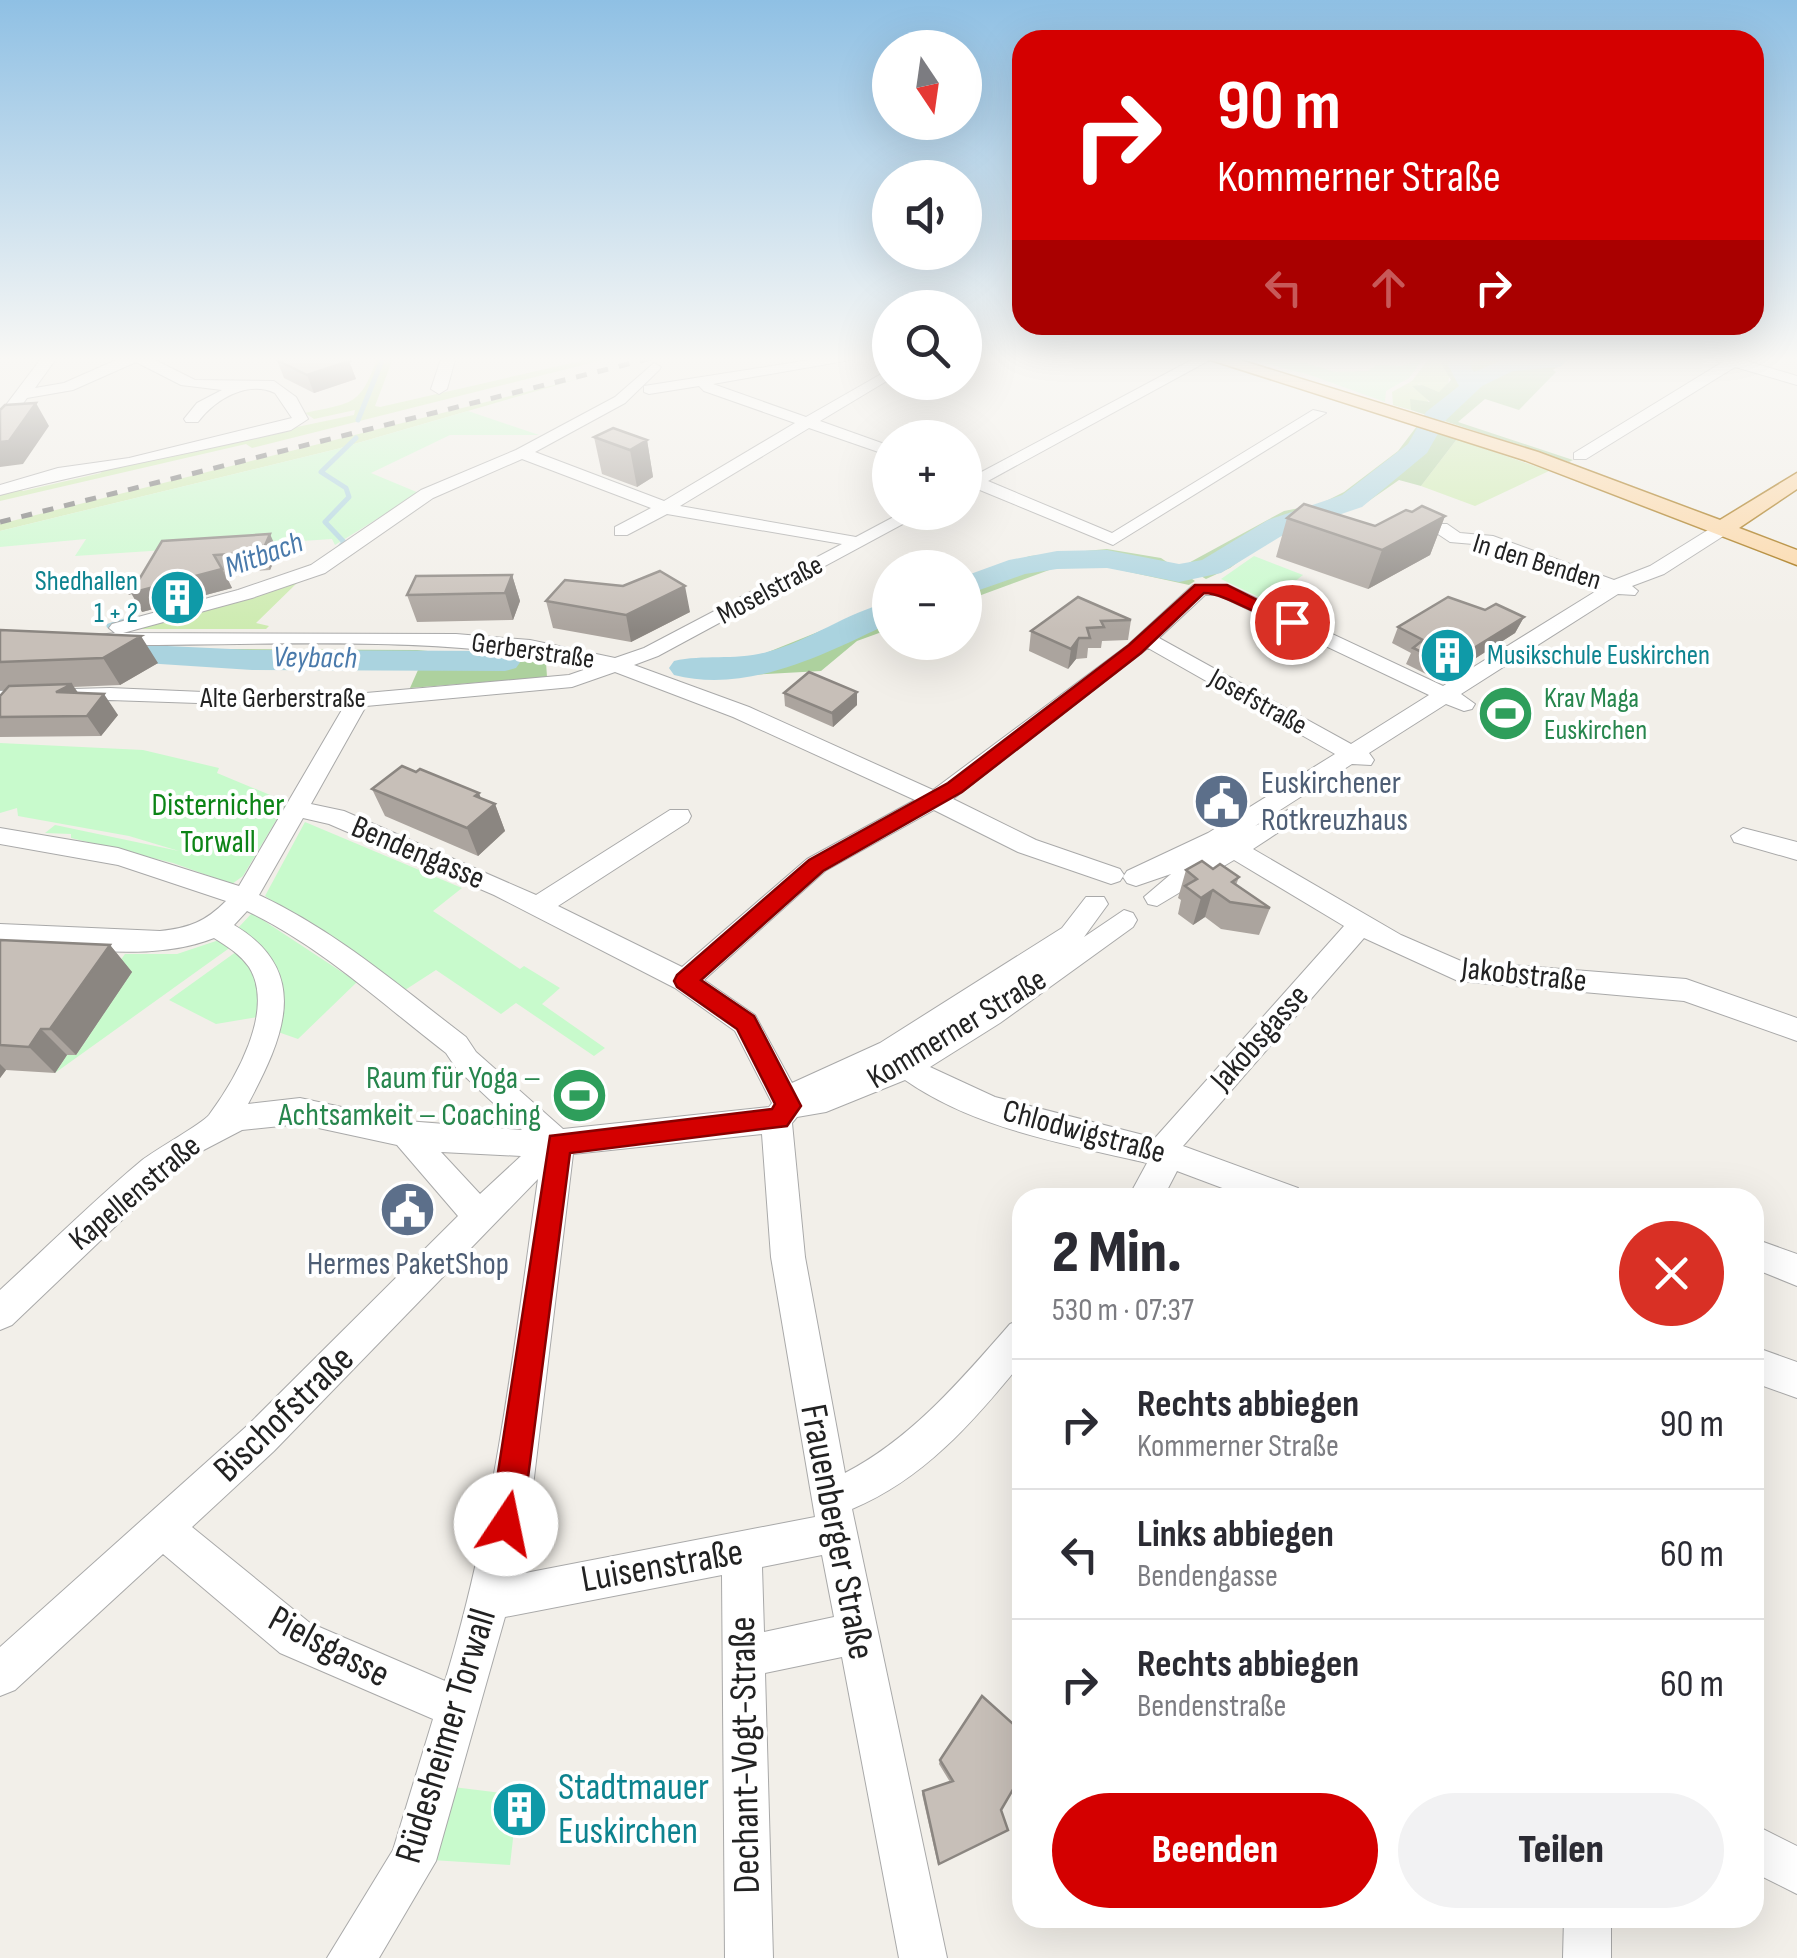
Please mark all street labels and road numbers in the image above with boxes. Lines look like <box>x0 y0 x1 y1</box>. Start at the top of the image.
street label: In den Benden <box>1469 527 1605 597</box>
street label: Moselstraße <box>712 548 828 632</box>
street label: Gerberstraße <box>469 626 597 676</box>
street label: Josefstraße <box>1202 661 1313 742</box>
street label: Alte Gerberstraße <box>199 682 366 715</box>
street label: Bendengasse <box>346 808 490 898</box>
street label: Jakobstraße <box>1458 949 1589 1001</box>
street label: Kommerner Straße <box>860 960 1054 1098</box>
street label: Jakobsgasse <box>1202 977 1318 1100</box>
street label: Chlodwigstraße <box>998 1092 1170 1172</box>
street label: Kapellenstraße <box>61 1127 209 1259</box>
street label: Bischofstraße <box>205 1336 363 1492</box>
street label: Frauenberger Straße <box>790 1401 884 1663</box>
street label: Luisenstraße <box>578 1530 746 1602</box>
street label: Pielsgasse <box>261 1597 397 1697</box>
street label: Rüdesheimer Torwall <box>386 1604 506 1868</box>
street label: Dechant-Vogt-Straße <box>720 1616 770 1894</box>

